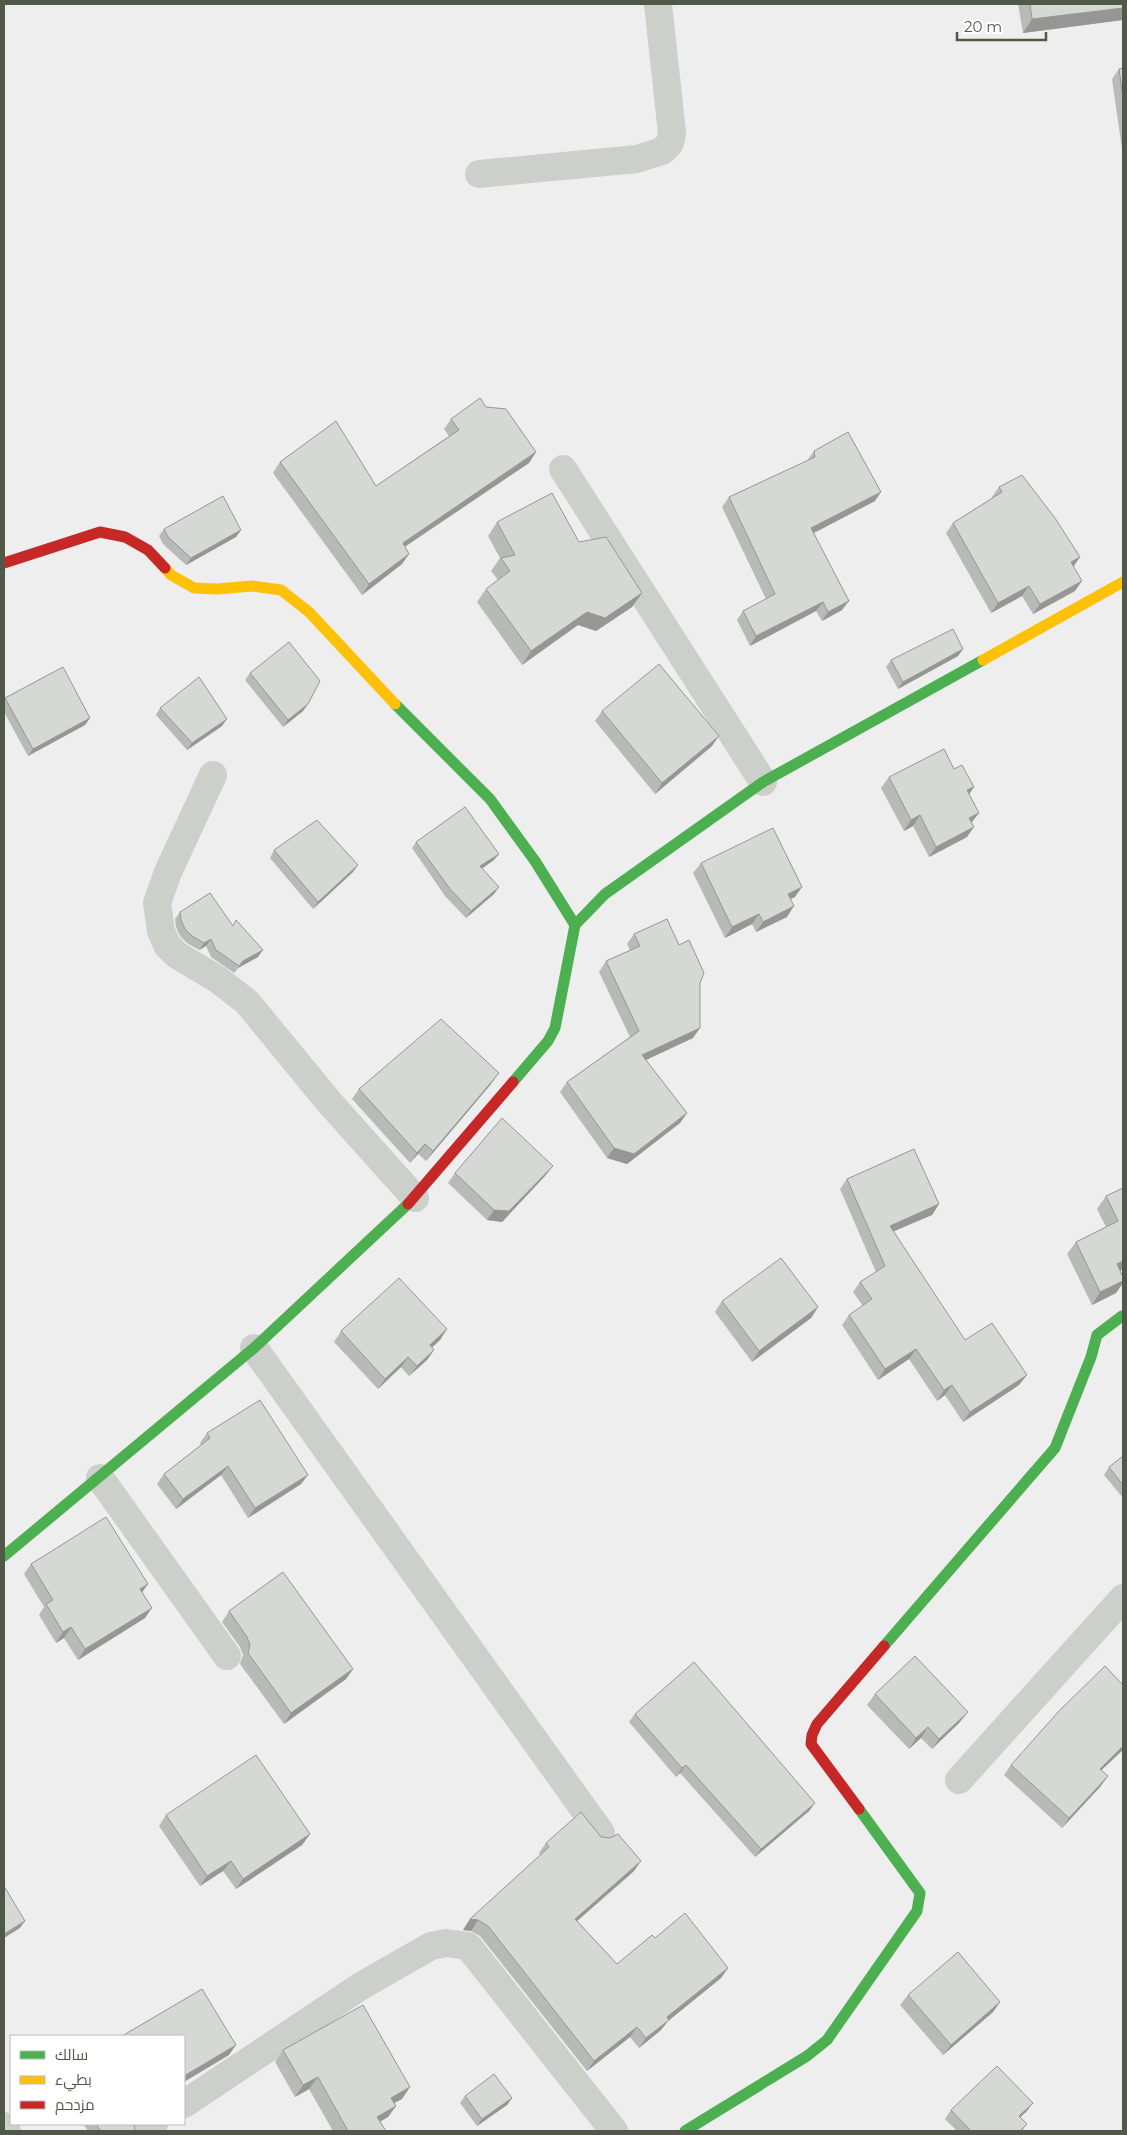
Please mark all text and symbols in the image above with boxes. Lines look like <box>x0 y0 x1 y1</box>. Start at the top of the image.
scale bar <box>957 10 1046 42</box>
text: 20 m <box>964 17 1002 36</box>
legend <box>10 2035 185 2125</box>
text: سالك <box>55 2045 88 2064</box>
text: بطيء <box>55 2070 92 2092</box>
text: مزدحم <box>55 2095 95 2115</box>

